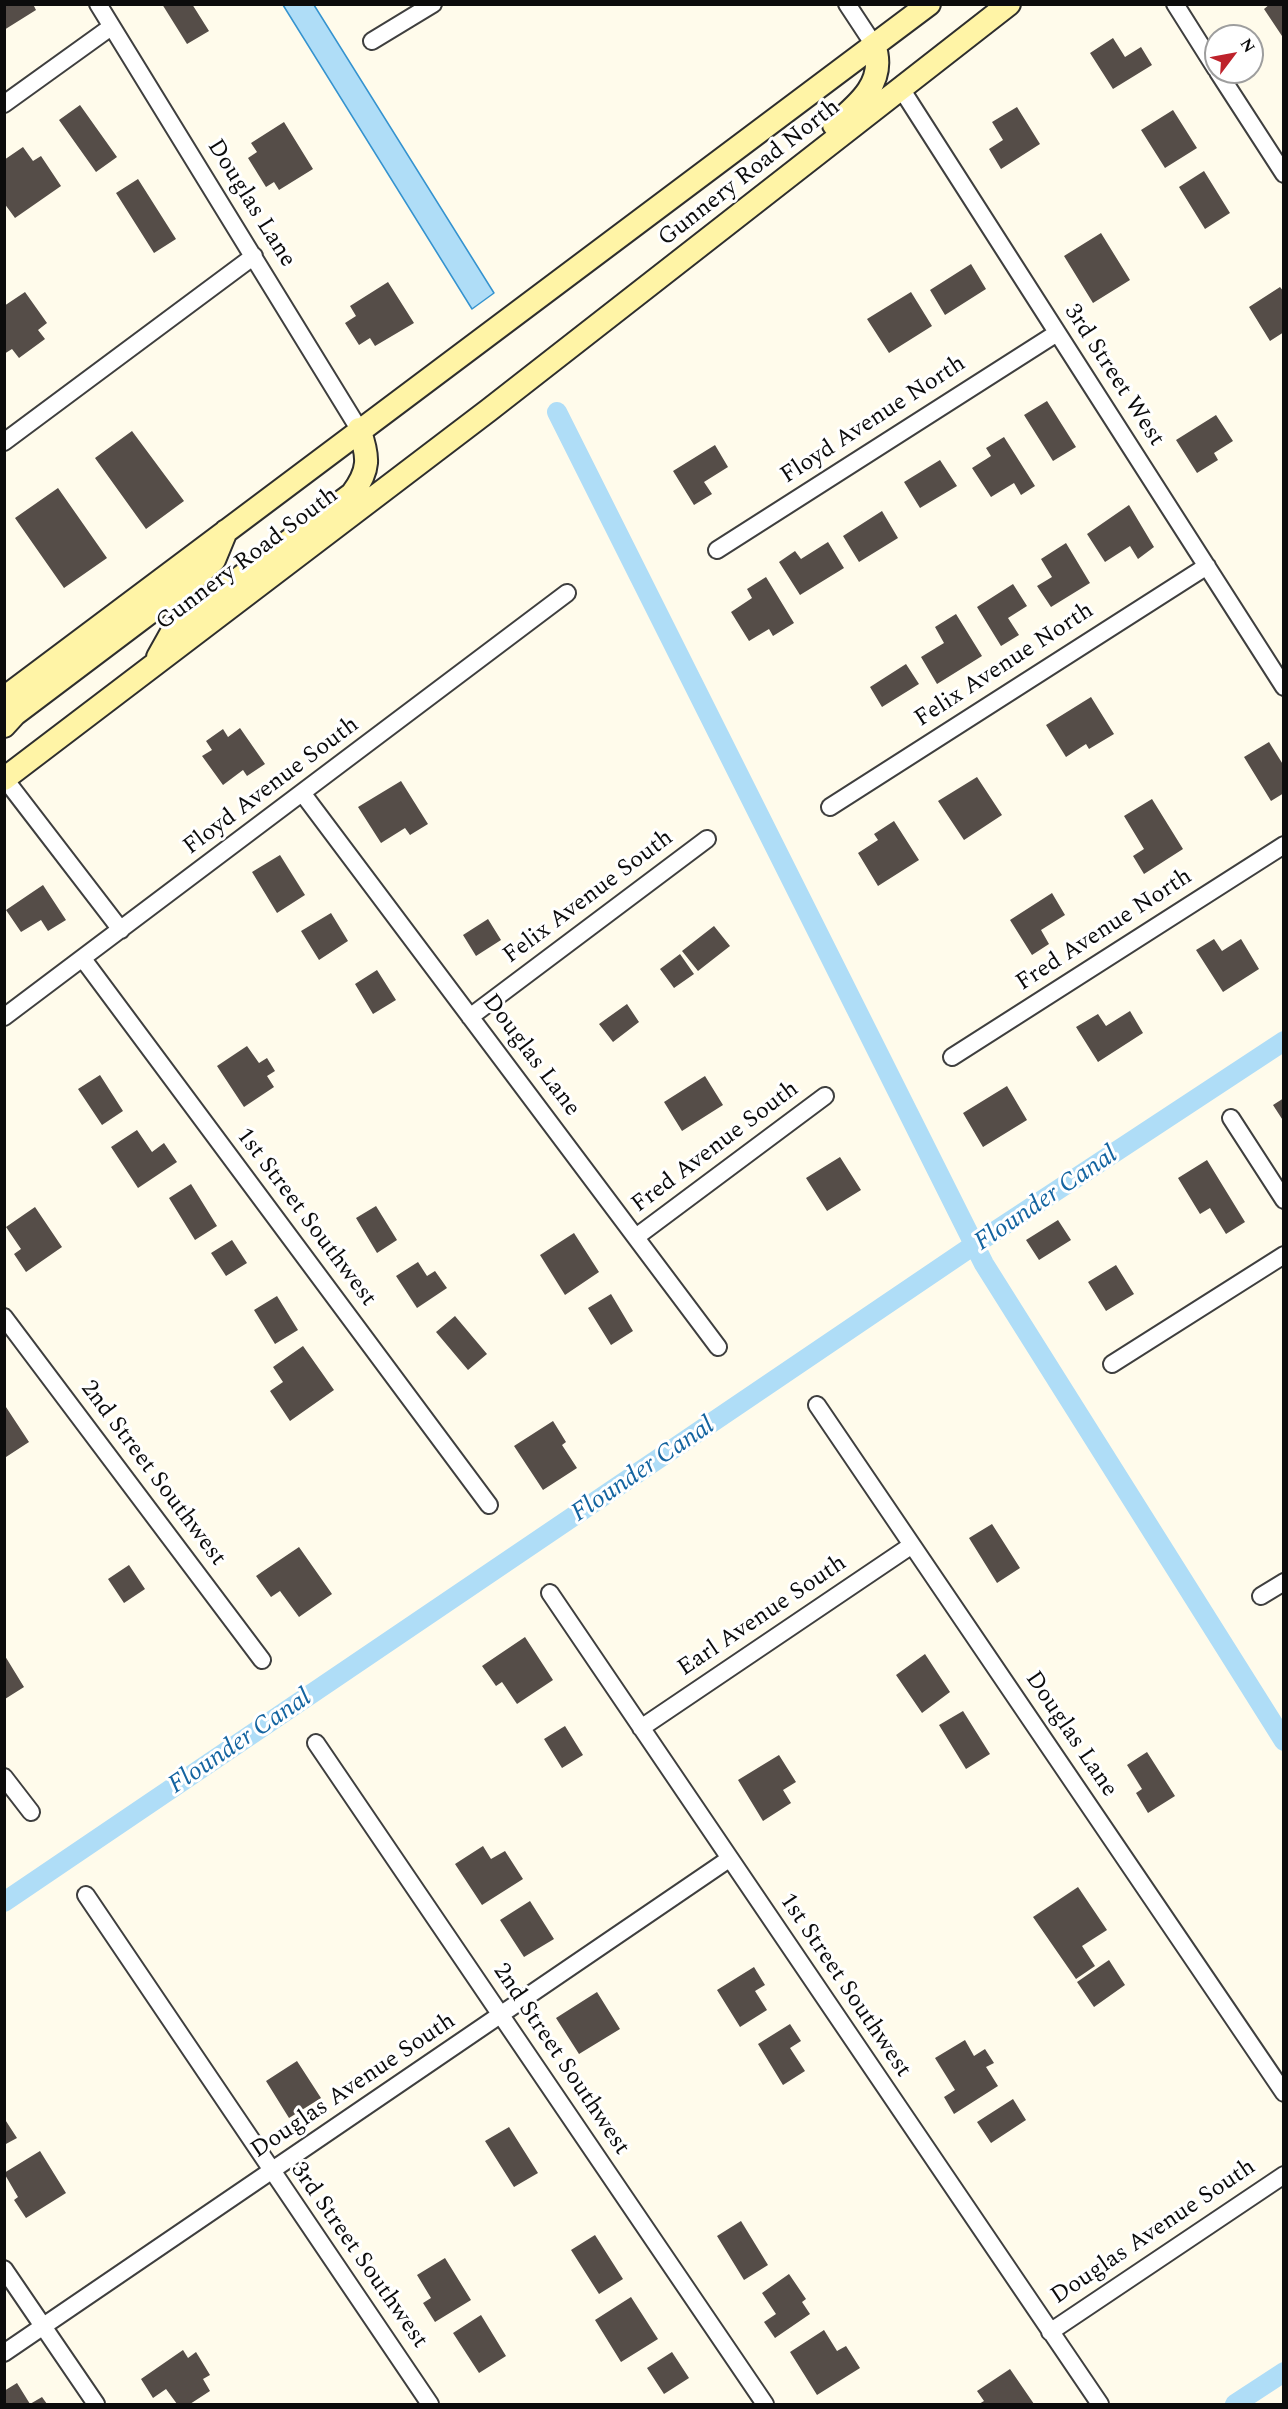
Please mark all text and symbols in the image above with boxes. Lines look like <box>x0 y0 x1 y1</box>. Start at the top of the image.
north arrow <box>1204 24 1264 84</box>
text: N <box>1234 34 1261 57</box>
street label: Gunnery Road North <box>653 94 847 254</box>
street label: Douglas Lane <box>199 135 301 273</box>
street label: 3rd Street West <box>1056 300 1170 452</box>
street label: Floyd Avenue North <box>776 350 972 492</box>
street label: Gunnery Road South <box>151 482 345 638</box>
street label: Felix Avenue North <box>910 597 1100 735</box>
street label: Floyd Avenue South <box>178 712 366 862</box>
street label: Felix Avenue South <box>498 825 680 971</box>
street label: Fred Avenue North <box>1012 863 1198 999</box>
street label: Douglas Lane <box>475 989 585 1123</box>
street label: Fred Avenue South <box>627 1076 805 1220</box>
street label: 1st Street Southwest <box>229 1123 381 1313</box>
water label: Flounder Canal <box>969 1141 1125 1259</box>
street label: 2nd Street Southwest <box>73 1376 231 1572</box>
water label: Flounder Canal <box>566 1412 722 1530</box>
street label: Earl Avenue South <box>673 1550 853 1684</box>
street label: Douglas Lane <box>1017 1667 1123 1803</box>
water label: Flounder Canal <box>163 1684 319 1802</box>
street label: 1st Street Southwest <box>772 1889 916 2083</box>
street label: 2nd Street Southwest <box>485 1959 635 2161</box>
street label: Douglas Avenue South <box>246 2008 462 2166</box>
street label: Douglas Avenue South <box>1046 2154 1262 2312</box>
street label: 3rd Street Southwest <box>283 2158 433 2354</box>

